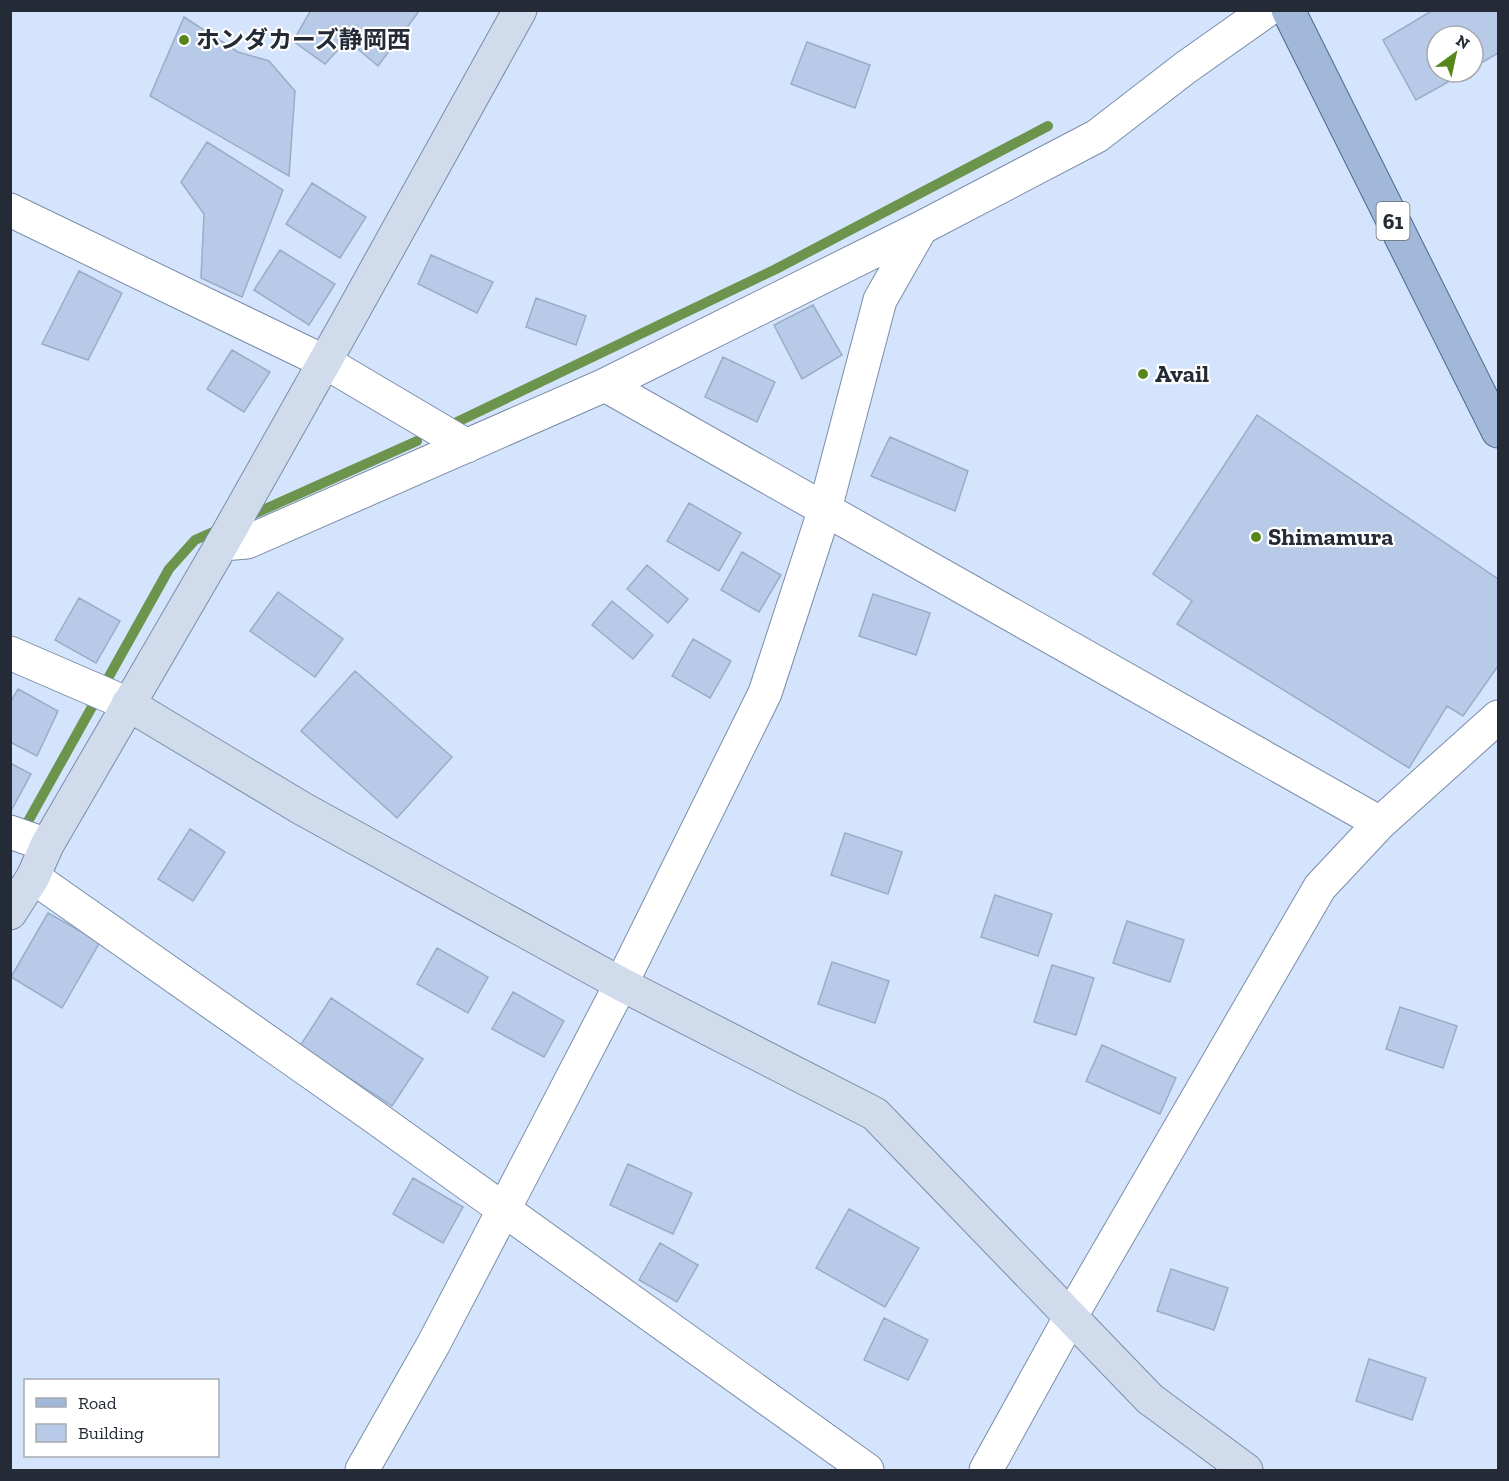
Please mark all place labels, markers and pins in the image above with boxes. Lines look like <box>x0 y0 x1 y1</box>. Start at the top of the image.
place label: ホンダカーズ静岡西 <box>196 25 411 54</box>
marker: ホンダカーズ静岡西 <box>177 33 191 47</box>
place label: Avail <box>1155 359 1209 388</box>
marker: Avail <box>1136 367 1150 381</box>
place label: Shimamura <box>1268 522 1393 551</box>
marker: Shimamura <box>1249 530 1263 544</box>

